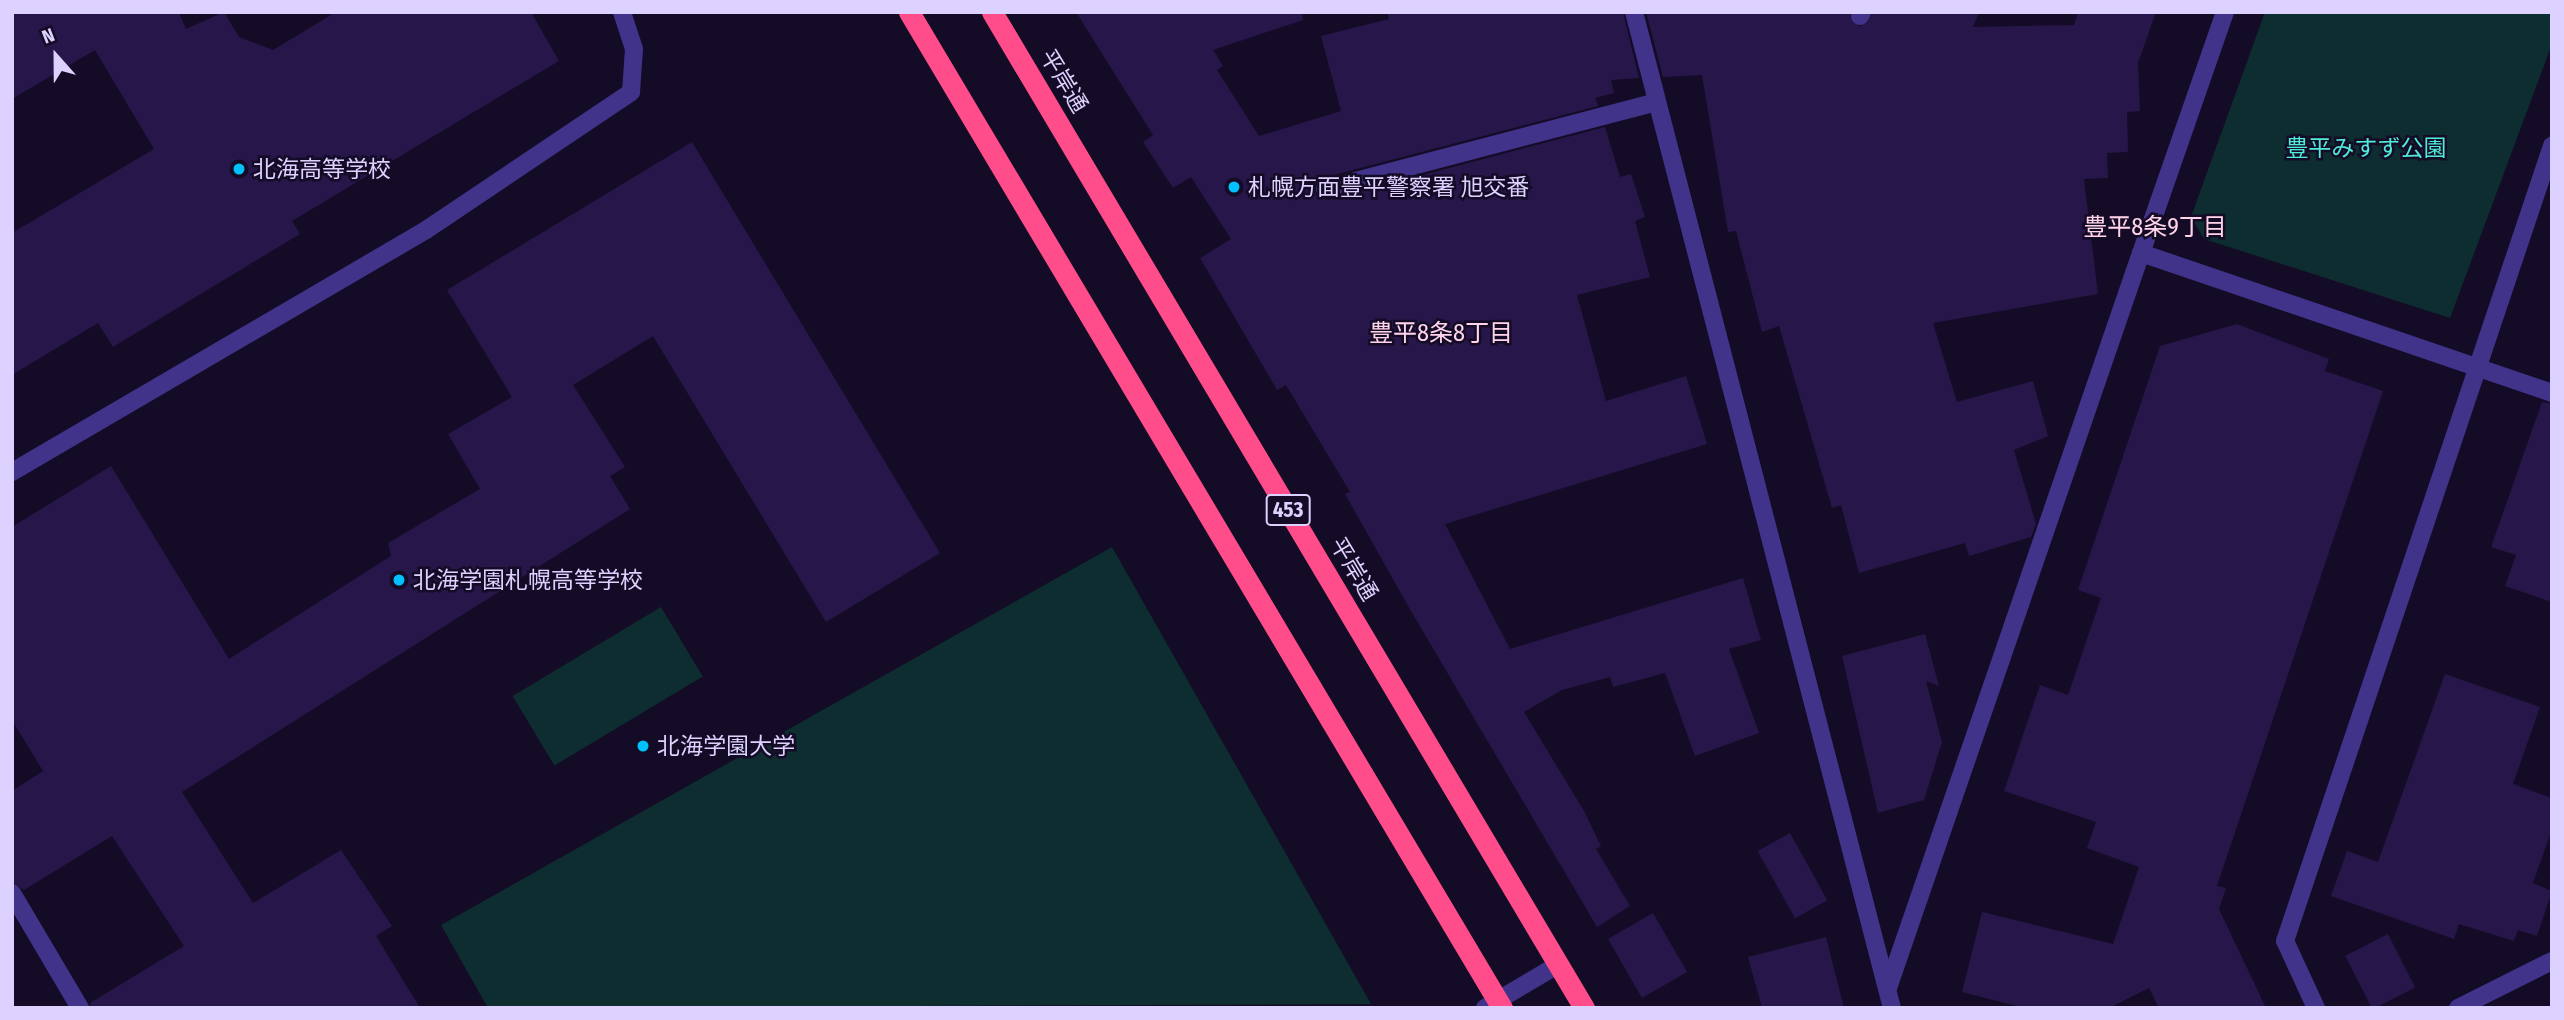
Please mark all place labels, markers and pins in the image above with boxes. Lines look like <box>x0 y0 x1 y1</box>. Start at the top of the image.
place label: 北海高等学校 <box>253 155 391 183</box>
marker: 北海高等学校 <box>231 161 247 177</box>
place label: 札幌方面豊平警察署 旭交番 <box>1248 173 1529 201</box>
marker: 札幌方面豊平警察署 旭交番 <box>1226 179 1242 195</box>
place label: 北海学園札幌高等学校 <box>413 566 643 594</box>
marker: 北海学園札幌高等学校 <box>391 572 407 588</box>
place label: 北海学園大学 <box>657 732 795 760</box>
marker: 北海学園大学 <box>635 738 651 754</box>

